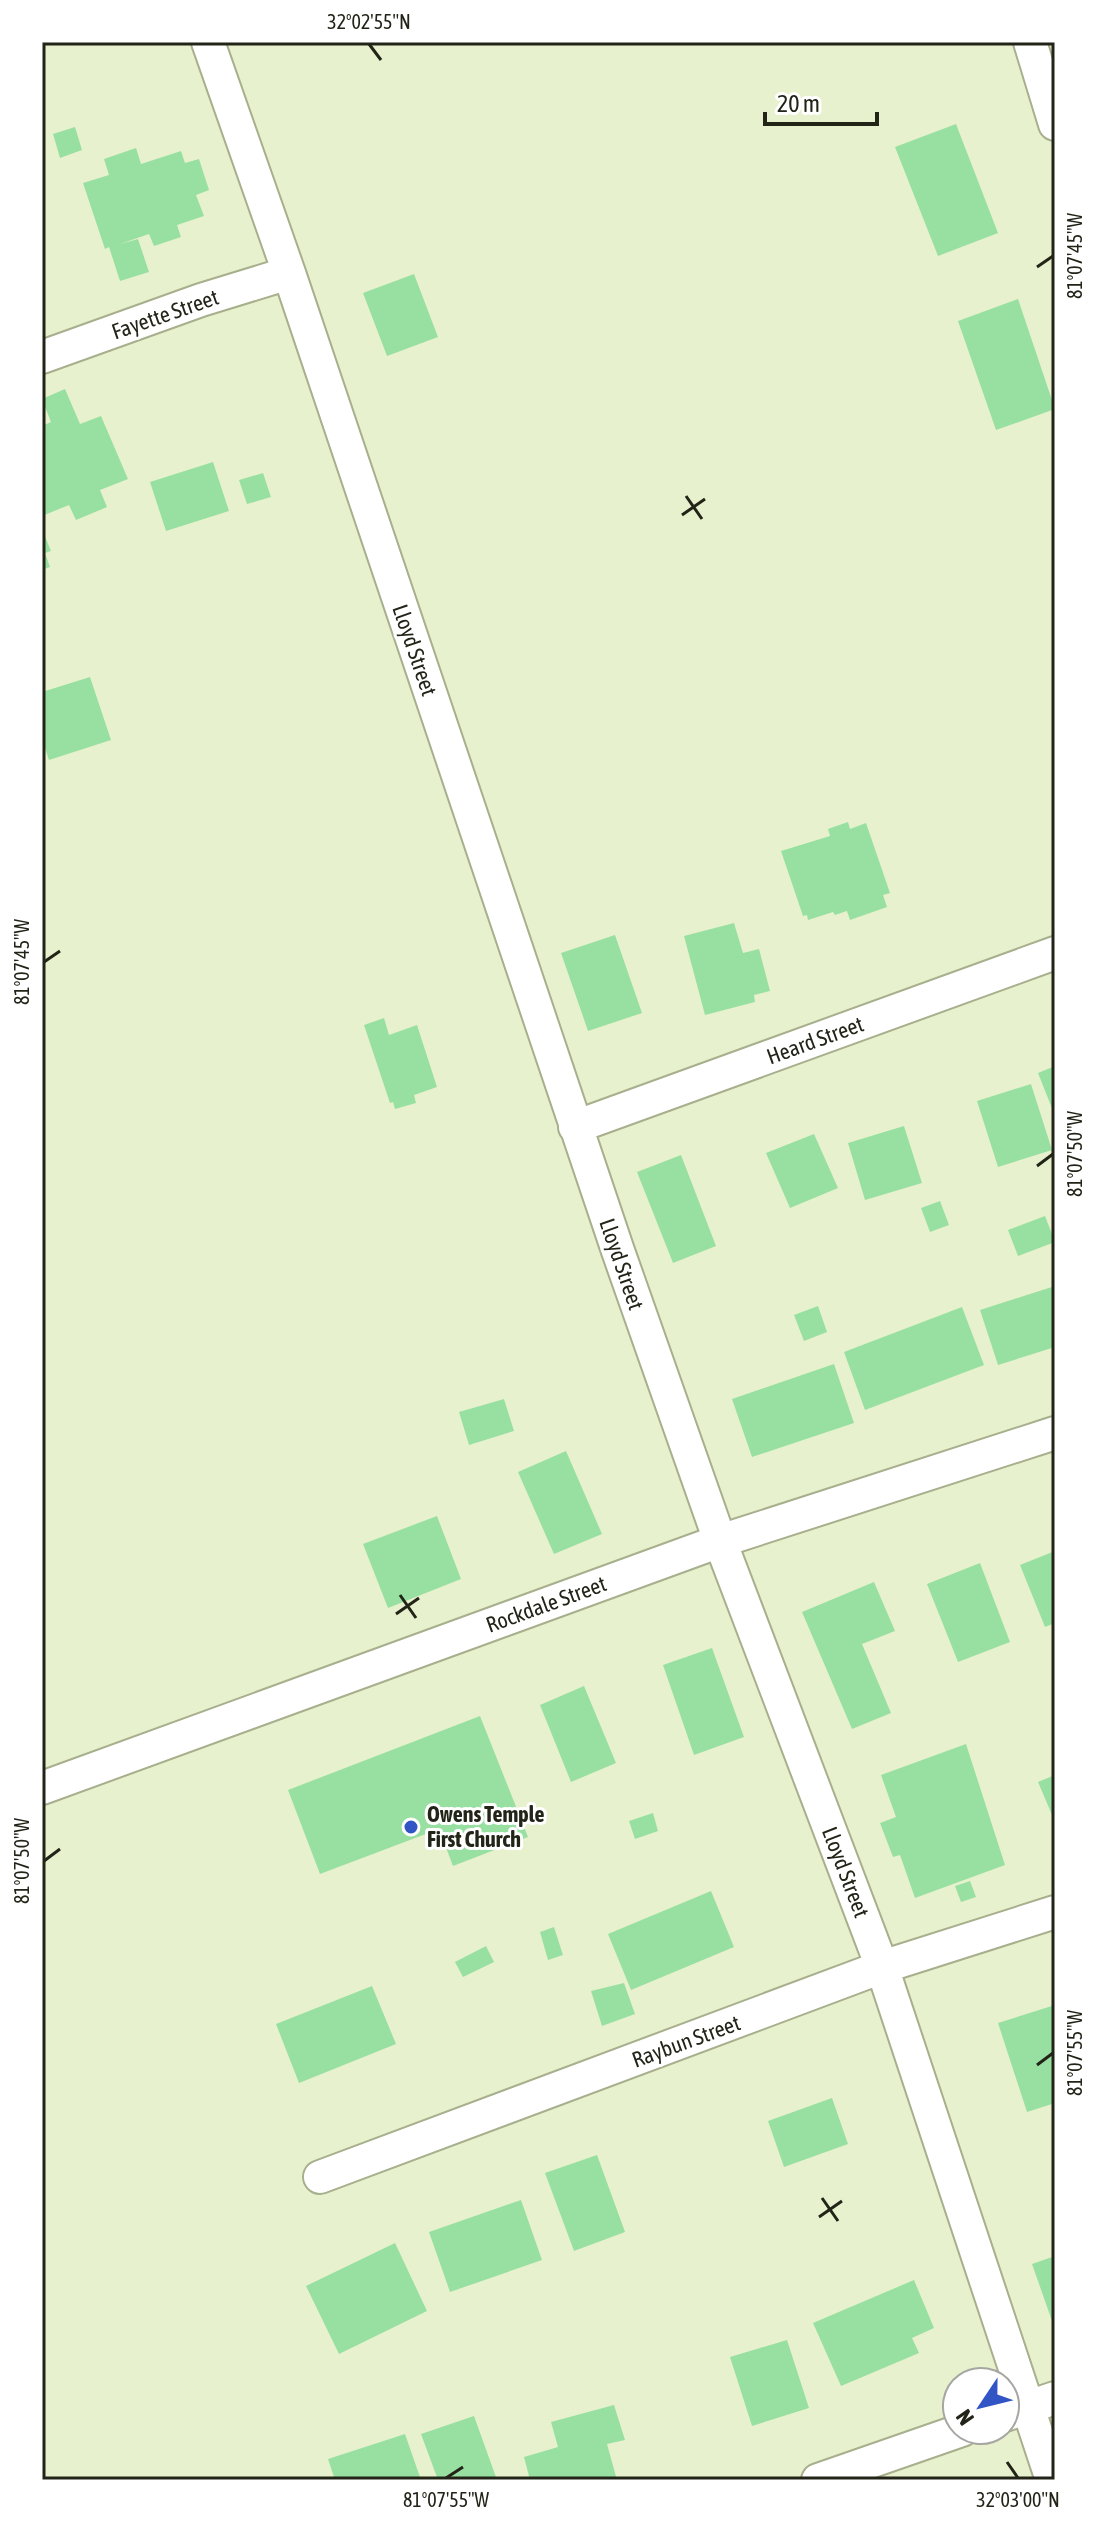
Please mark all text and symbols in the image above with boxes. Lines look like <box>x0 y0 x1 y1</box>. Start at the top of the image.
text: 32°02'55"N <box>327 10 411 33</box>
scale bar <box>765 76 877 126</box>
text: 20 m <box>777 90 820 117</box>
text: 81°07'45"W <box>1063 212 1086 299</box>
street label: Fayette Street <box>108 284 222 344</box>
street label: Lloyd Street <box>387 601 443 699</box>
text: 81°07'45"W <box>10 918 33 1005</box>
street label: Heard Street <box>763 1010 867 1070</box>
text: 81°07'50"W <box>1063 1110 1086 1197</box>
street label: Lloyd Street <box>594 1215 650 1313</box>
street label: Rockdale Street <box>482 1570 610 1638</box>
place label: Owens Temple First Church <box>427 1801 544 1852</box>
text: 81°07'50"W <box>10 1817 33 1904</box>
marker: Owens Temple First Church <box>402 1818 420 1836</box>
street label: Lloyd Street <box>817 1823 875 1921</box>
street label: Raybun Street <box>628 2009 744 2073</box>
text: 81°07'55"W <box>1063 2009 1086 2096</box>
north arrow <box>941 2366 1021 2446</box>
text: N <box>950 2405 979 2430</box>
text: 81°07'55"W <box>403 2488 490 2511</box>
text: 32°03'00"N <box>976 2488 1060 2511</box>

